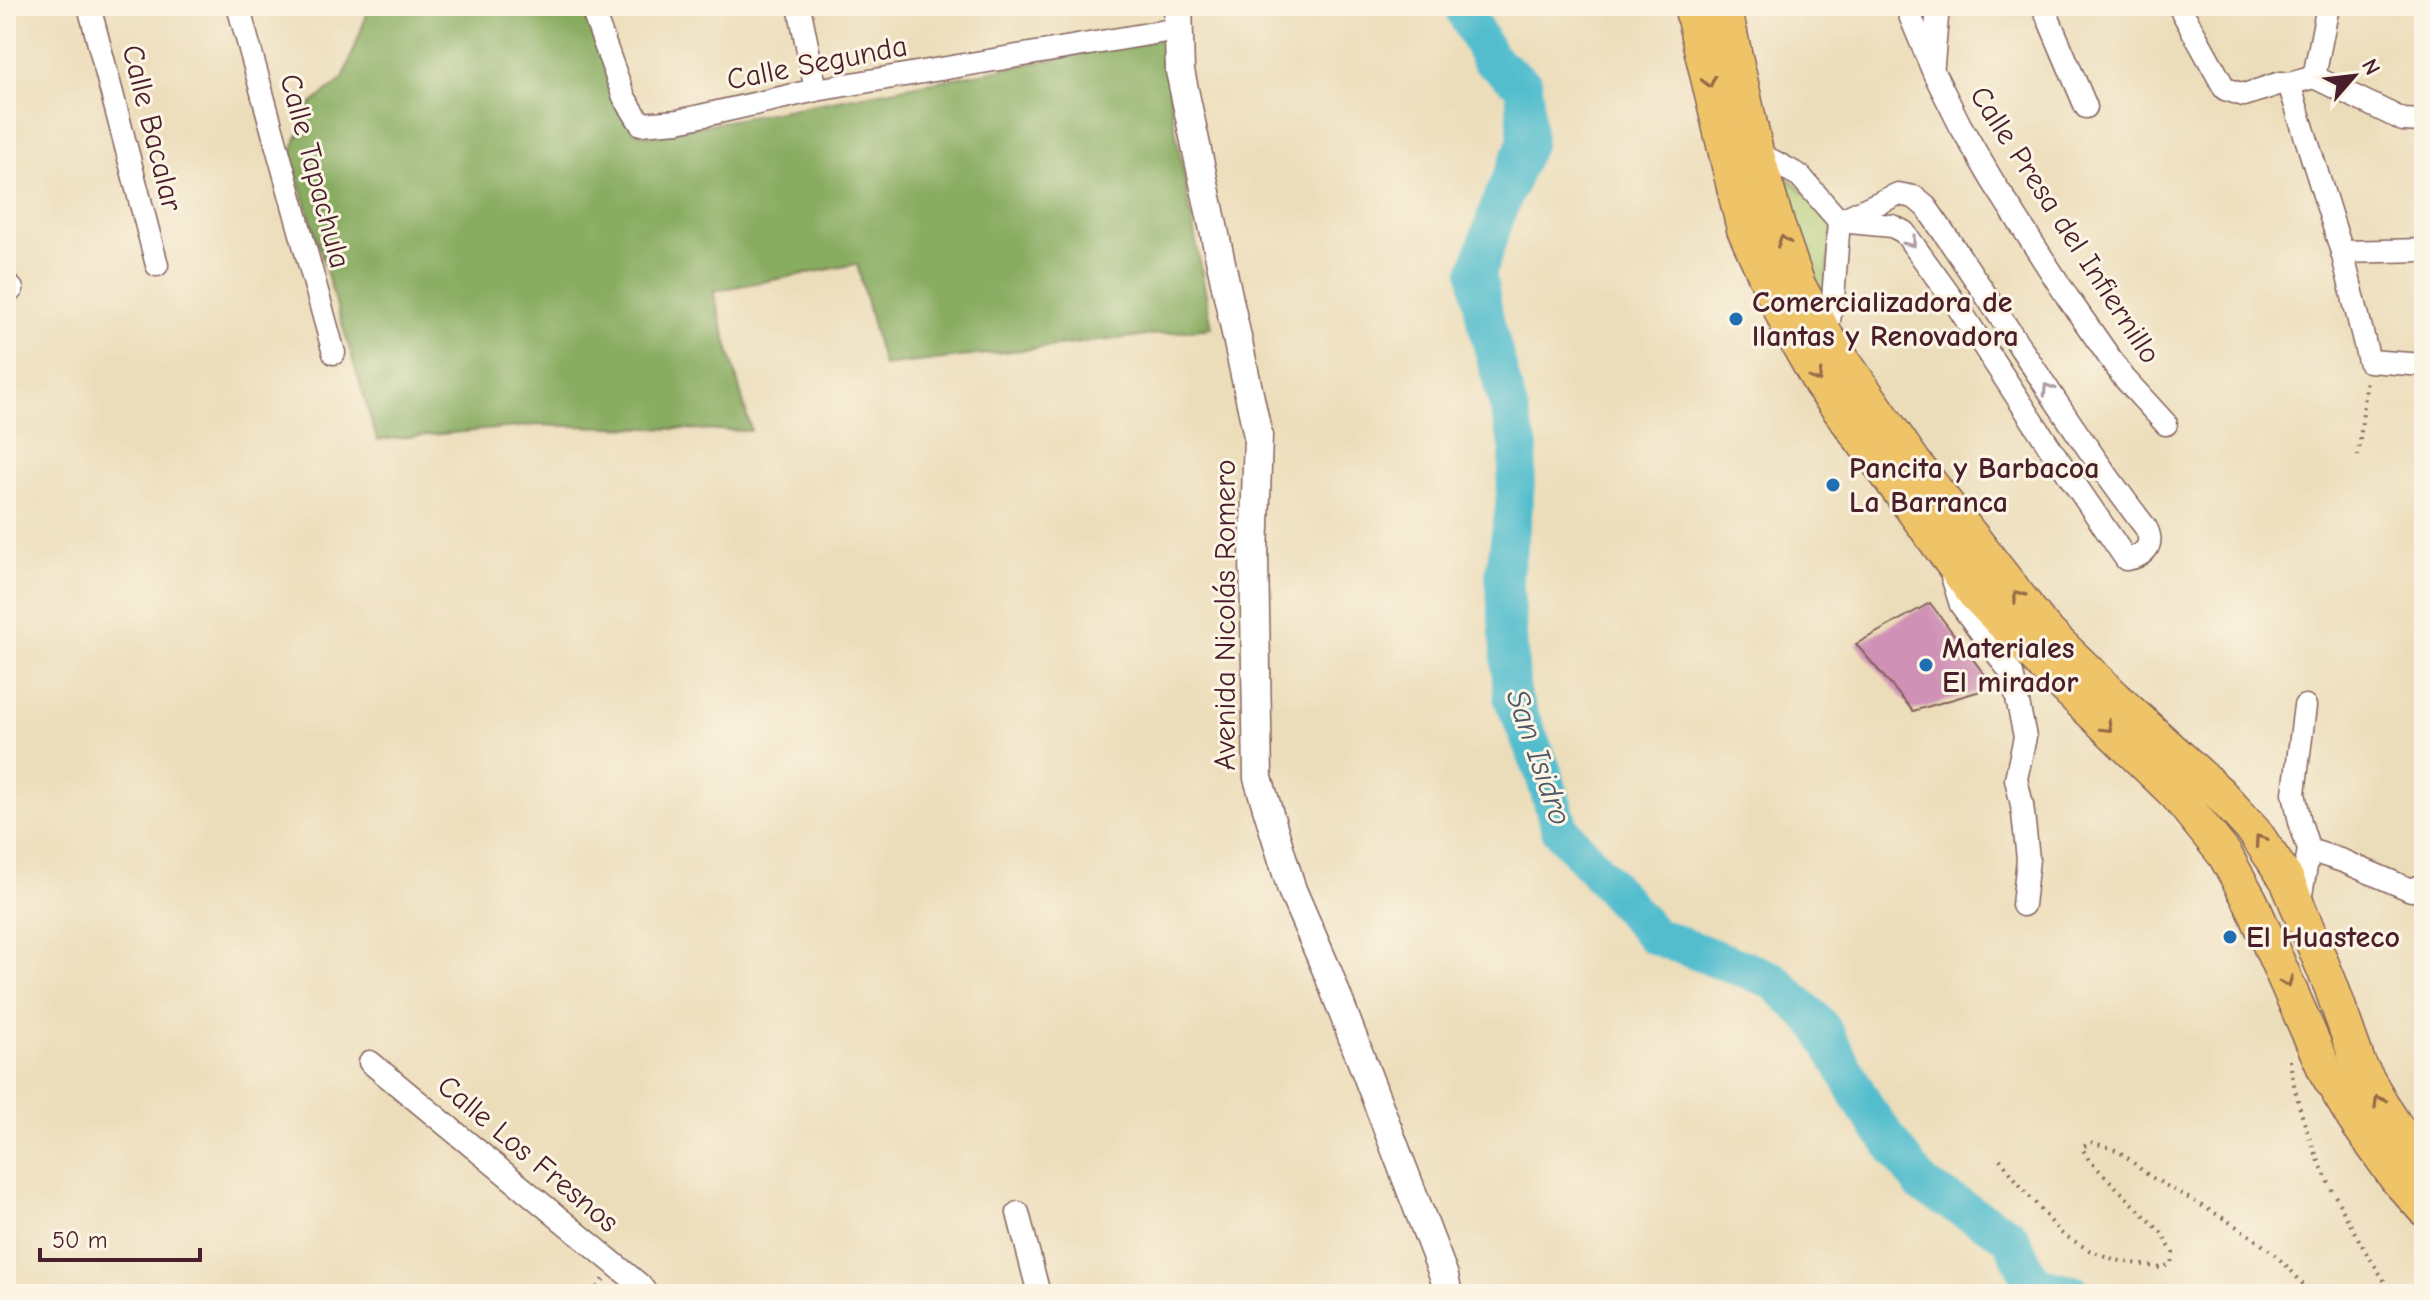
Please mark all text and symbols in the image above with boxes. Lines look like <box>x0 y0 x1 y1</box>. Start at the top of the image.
street label: Calle Segunda <box>724 28 910 98</box>
north arrow <box>2314 36 2394 116</box>
street label: Calle Bacalar <box>114 41 190 215</box>
text: N <box>2356 55 2386 80</box>
street label: Calle Tapachula <box>272 70 358 272</box>
one-way arrow <box>1700 75 1717 88</box>
street label: Calle Presa del Infiernillo <box>1962 80 2168 370</box>
one-way arrow <box>1901 233 1915 248</box>
one-way arrow <box>1777 235 1793 249</box>
place label: Comercializadora de llantas y Renovadora <box>1752 285 2019 354</box>
marker: Comercializadora de llantas y Renovadora <box>1727 310 1745 328</box>
one-way arrow <box>1807 368 1822 382</box>
one-way arrow <box>2042 383 2057 398</box>
place label: Pancita y Barbacoa La Barranca <box>1849 451 2099 520</box>
street label: Avenida Nicolás Romero <box>1208 459 1243 771</box>
marker: Pancita y Barbacoa La Barranca <box>1824 476 1842 494</box>
one-way arrow <box>2014 590 2028 605</box>
place label: Materiales El mirador <box>1942 631 2078 700</box>
marker: Materiales El mirador <box>1917 656 1935 674</box>
water label: San Isidro <box>1499 684 1579 830</box>
one-way arrow <box>2097 718 2112 732</box>
one-way arrow <box>2255 835 2270 849</box>
place label: El Huasteco <box>2246 920 2400 955</box>
marker: El Huasteco <box>2221 928 2239 946</box>
one-way arrow <box>2278 973 2294 988</box>
street label: Calle Los Fresnos <box>430 1068 626 1240</box>
one-way arrow <box>2373 1095 2389 1110</box>
scale bar <box>40 1212 200 1262</box>
text: 50 m <box>52 1226 108 1254</box>

